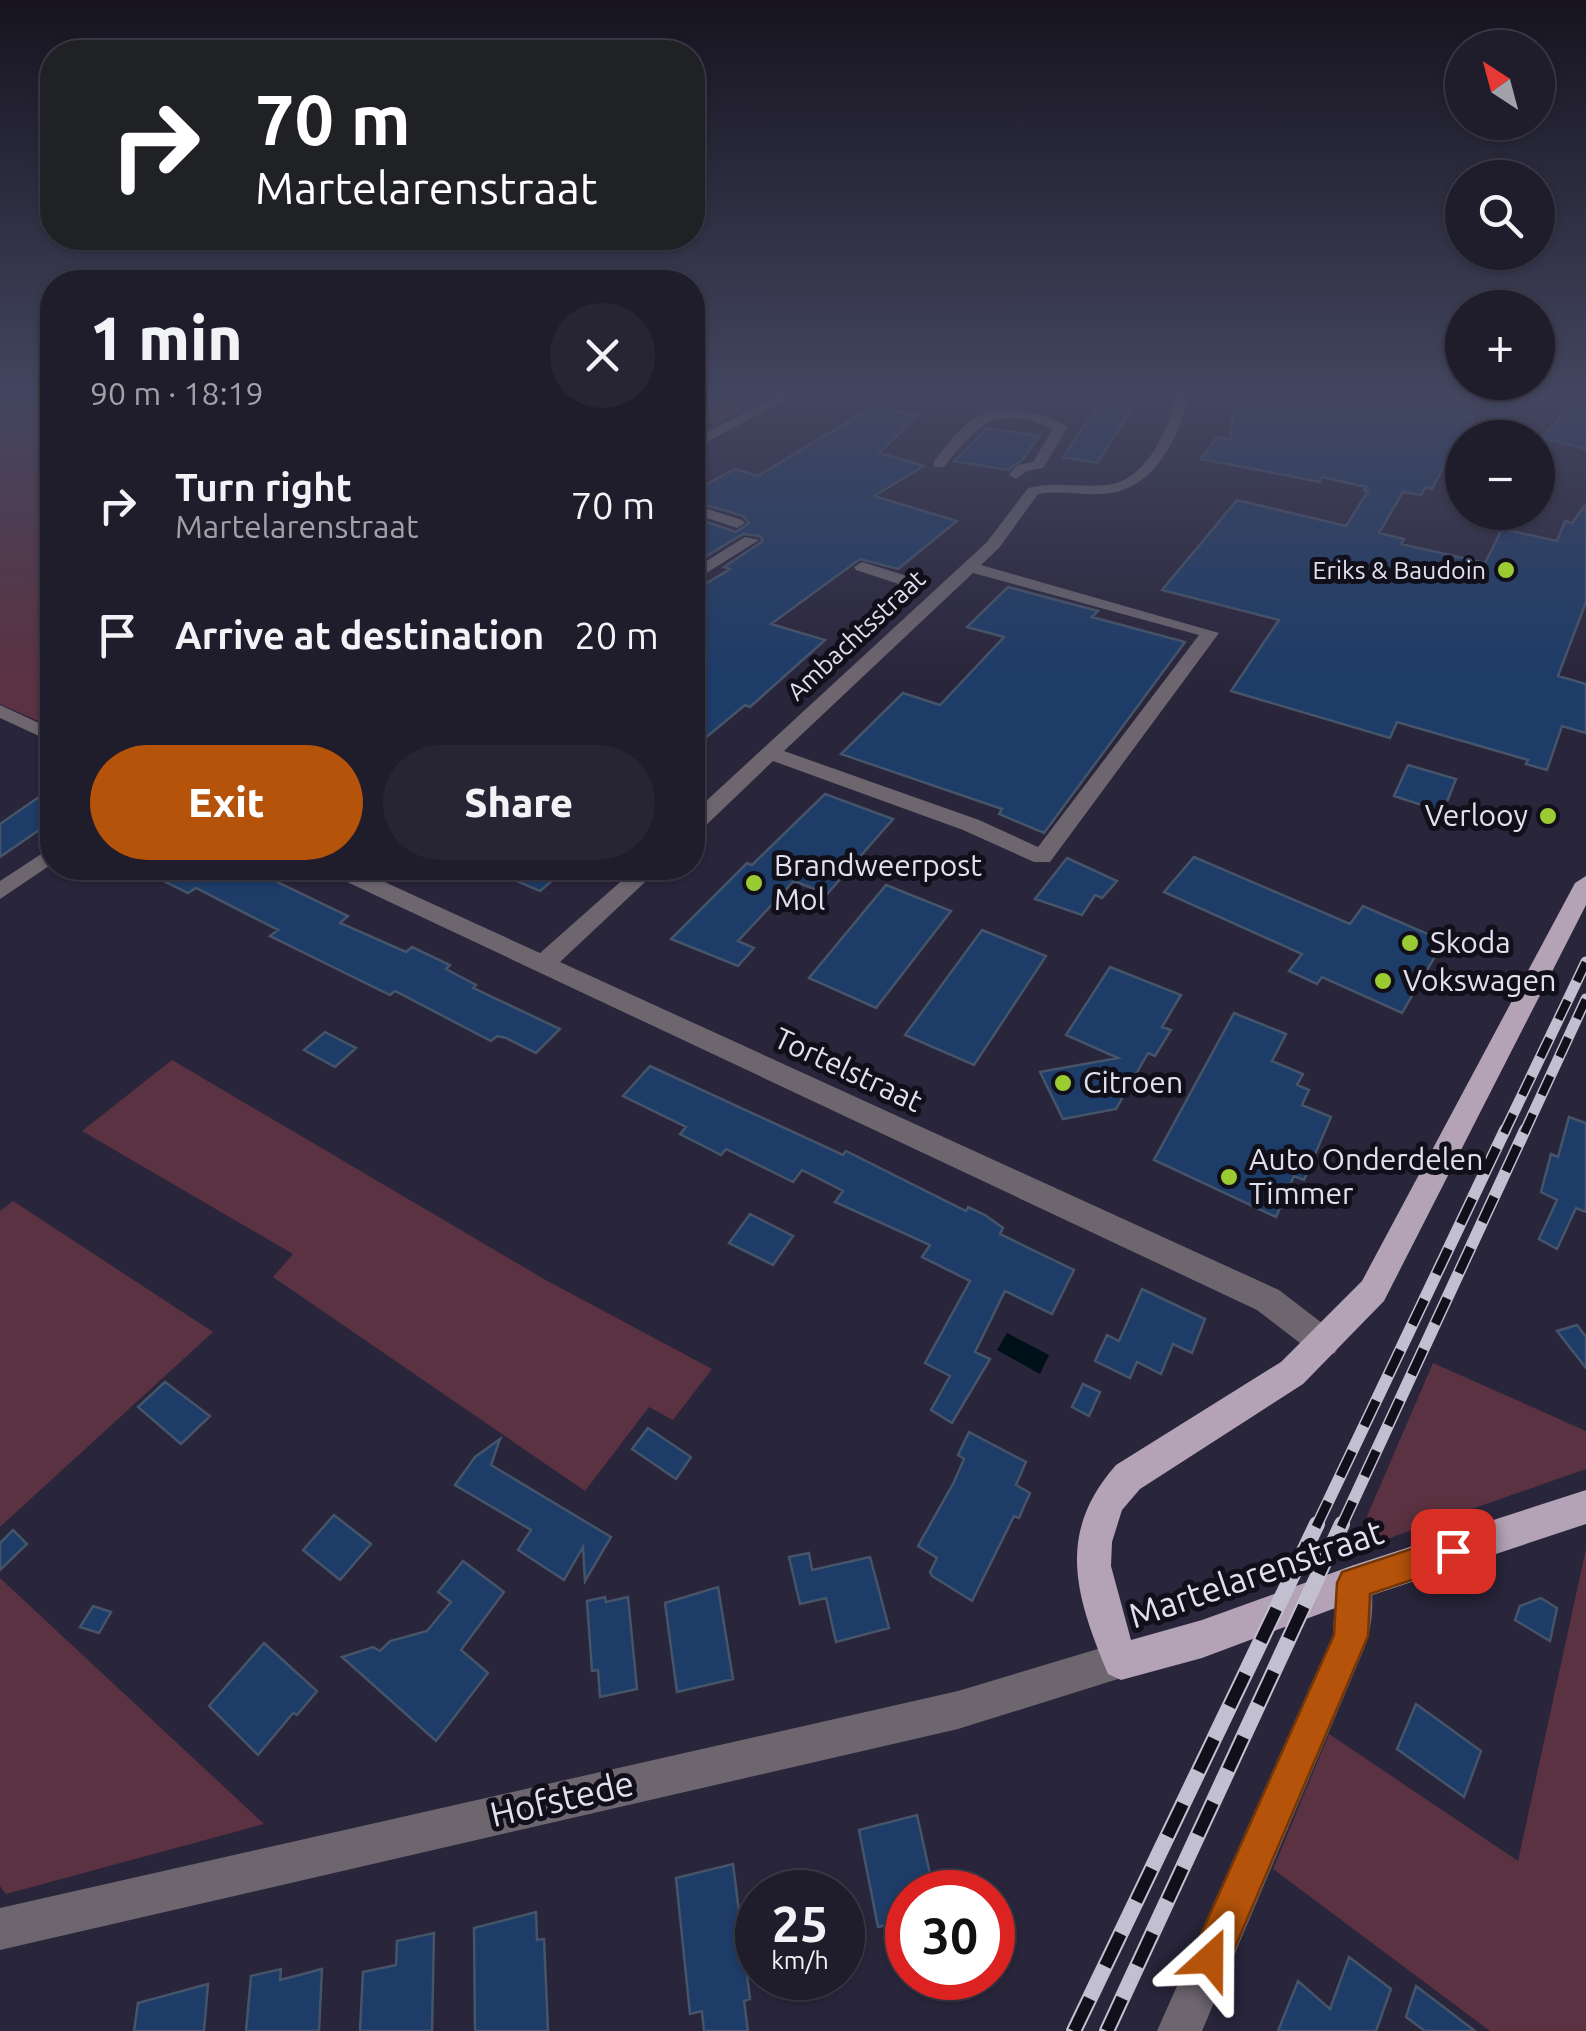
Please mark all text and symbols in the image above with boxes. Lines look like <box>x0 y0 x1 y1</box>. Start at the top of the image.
north arrow <box>1445 30 1555 140</box>
map controls <box>1445 30 1555 530</box>
icon: right <box>90 80 220 210</box>
text: 70 m <box>255 80 411 158</box>
button: search <box>1445 160 1555 270</box>
text: Martelarenstraat <box>255 162 597 213</box>
button: + <box>1445 290 1555 400</box>
button: close <box>550 303 655 408</box>
text: 1 min <box>90 304 243 371</box>
text: 90 m · 18:19 <box>90 375 264 411</box>
button: − <box>1445 420 1555 530</box>
text: Turn right <box>175 466 352 508</box>
icon: right <box>90 478 145 533</box>
text: 70 m <box>571 484 655 526</box>
text: Martelarenstraat <box>175 508 419 544</box>
place label: Eriks & Baudoin <box>1313 556 1486 584</box>
marker: Eriks & Baudoin <box>1495 559 1517 581</box>
street label: Ambachtsstraat <box>782 564 931 706</box>
icon: arrive <box>90 608 145 663</box>
text: Arrive at destination <box>175 614 544 656</box>
text: 20 m <box>574 614 659 656</box>
button: Exit <box>90 745 363 860</box>
button: Share <box>383 745 655 860</box>
place label: Verlooy <box>1425 798 1528 832</box>
marker: Verlooy <box>1537 805 1559 827</box>
place label: Brandweerpost Mol <box>774 848 982 916</box>
marker: Brandweerpost Mol <box>743 872 765 894</box>
place label: Skoda <box>1430 925 1511 959</box>
marker: Skoda <box>1399 932 1421 954</box>
place label: Vokswagen <box>1403 963 1556 997</box>
marker: Vokswagen <box>1372 970 1394 992</box>
street label: Tortelstraat <box>769 1020 928 1118</box>
place label: Citroen <box>1083 1065 1183 1099</box>
marker: Citroen <box>1052 1072 1074 1094</box>
place label: Auto Onderdelen Timmer <box>1249 1142 1483 1210</box>
marker: Auto Onderdelen Timmer <box>1218 1166 1240 1188</box>
pin <box>1411 1509 1496 1594</box>
street label: Martelarenstraat <box>1123 1511 1388 1635</box>
icon: arrive <box>1426 1524 1481 1579</box>
street label: Hofstede <box>486 1762 638 1834</box>
speed limit sign: 30 <box>885 1870 1015 2000</box>
text: 25 <box>772 1895 828 1951</box>
position arrow <box>1158 1907 1262 2011</box>
text: km/h <box>771 1946 829 1974</box>

